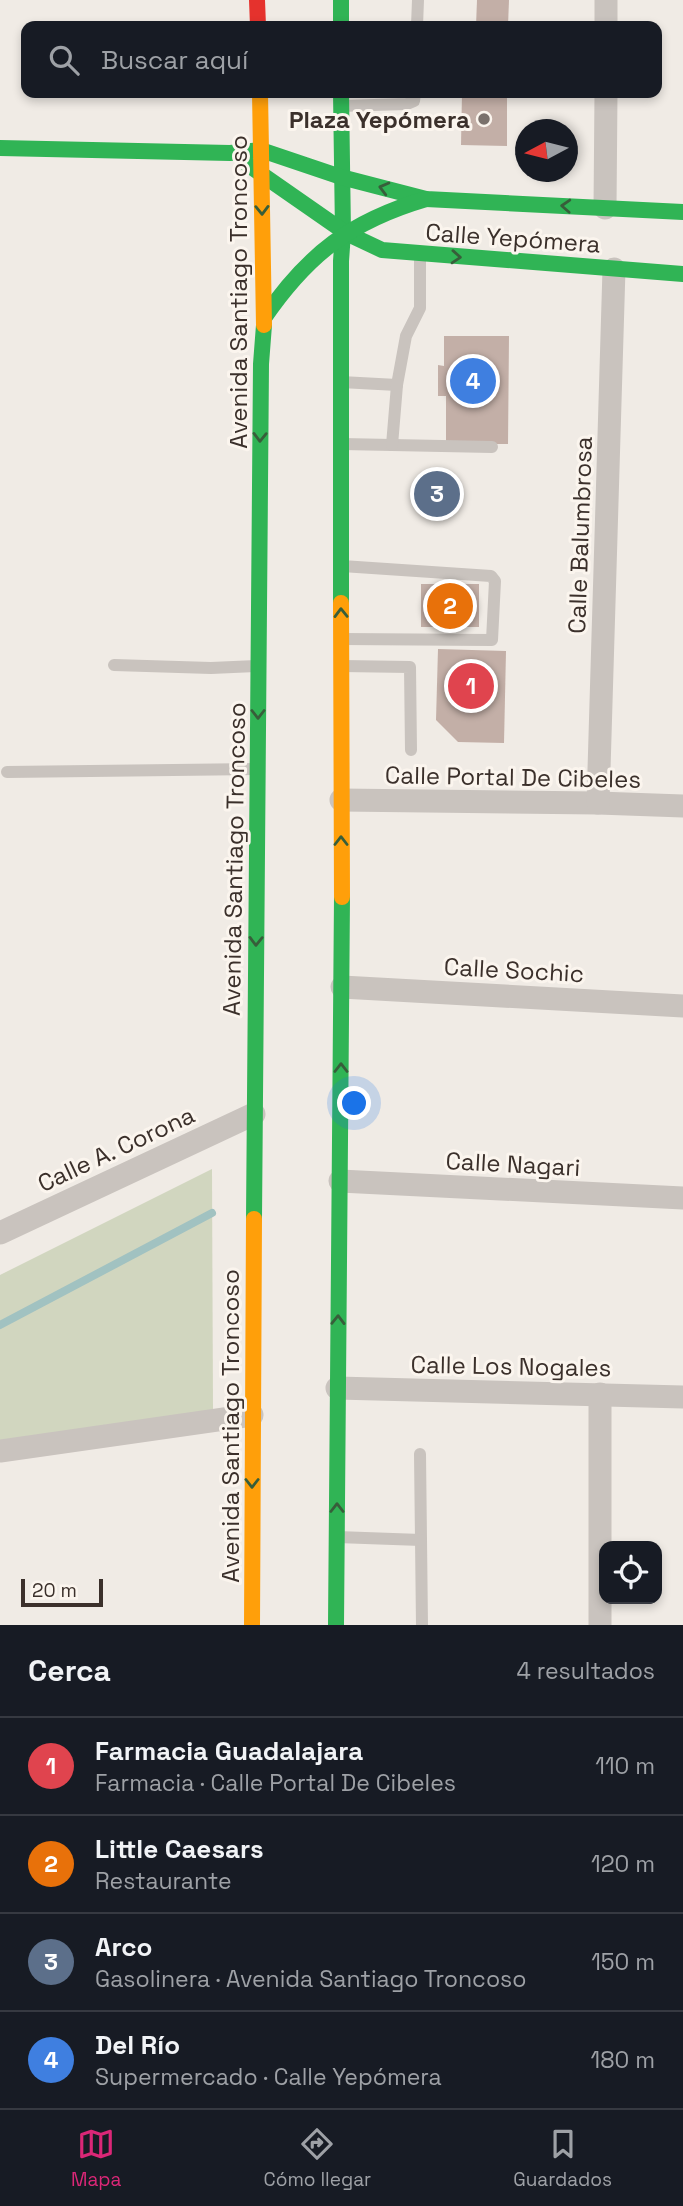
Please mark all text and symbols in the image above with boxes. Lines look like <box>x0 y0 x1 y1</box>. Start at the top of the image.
search box <box>21 21 662 98</box>
icon: search <box>45 41 83 79</box>
text: Buscar aquí <box>101 43 248 77</box>
place label: Plaza Yepómera <box>289 104 470 135</box>
marker: Plaza Yepómera <box>476 111 492 127</box>
north arrow <box>515 119 578 182</box>
street label: Avenida Santiago Troncoso <box>223 135 254 449</box>
one-way arrow <box>378 182 390 196</box>
one-way arrow <box>560 198 571 213</box>
one-way arrow <box>254 205 269 216</box>
street label: Calle Yepómera <box>424 216 602 260</box>
one-way arrow <box>451 249 462 264</box>
pin: 4 <box>450 355 496 407</box>
one-way arrow <box>252 433 268 443</box>
street label: Calle Balumbrosa <box>561 436 599 634</box>
pin: 3 <box>414 468 460 520</box>
pin: 2 <box>427 580 473 632</box>
one-way arrow <box>334 608 349 619</box>
pin: 1 <box>448 660 494 712</box>
street label: Avenida Santiago Troncoso <box>216 702 252 1016</box>
one-way arrow <box>250 709 266 720</box>
street label: Calle Portal De Cibeles <box>385 759 641 795</box>
one-way arrow <box>333 835 349 846</box>
one-way arrow <box>248 937 264 947</box>
street label: Calle Sochic <box>443 951 585 989</box>
one-way arrow <box>333 1063 349 1073</box>
your location <box>337 1086 371 1120</box>
street label: Calle A. Corona <box>33 1099 200 1199</box>
street label: Calle Nagari <box>445 1145 581 1183</box>
street label: Avenida Santiago Troncoso <box>215 1269 246 1583</box>
one-way arrow <box>331 1315 346 1326</box>
street label: Calle Los Nogales <box>410 1349 612 1383</box>
one-way arrow <box>244 1478 260 1489</box>
one-way arrow <box>329 1502 345 1513</box>
map controls <box>599 1541 662 1604</box>
button: locate <box>599 1541 662 1604</box>
scale bar <box>21 1576 103 1608</box>
text: 20 m <box>32 1578 77 1603</box>
text: Cerca <box>28 1651 111 1690</box>
text: 4 resultados <box>516 1656 655 1686</box>
text: Farmacia Guadalajara <box>95 1734 363 1768</box>
text: 1 <box>46 1751 56 1781</box>
text: 110 m <box>595 1751 655 1781</box>
text: Farmacia · Calle Portal De Cibeles <box>95 1768 456 1798</box>
text: Little Caesars <box>95 1832 264 1866</box>
text: 2 <box>44 1849 58 1879</box>
text: 120 m <box>591 1849 655 1879</box>
text: Restaurante <box>95 1866 232 1896</box>
text: Arco <box>95 1930 152 1964</box>
text: 3 <box>44 1947 58 1977</box>
text: 150 m <box>591 1947 655 1977</box>
text: Gasolinera · Avenida Santiago Troncoso <box>95 1964 526 1994</box>
text: Del Río <box>95 2028 180 2062</box>
text: 4 <box>44 2045 58 2075</box>
text: 180 m <box>591 2045 655 2075</box>
text: Supermercado · Calle Yepómera <box>95 2062 442 2092</box>
tab: Mapa <box>71 2125 122 2192</box>
tab: Cómo llegar <box>263 2125 371 2192</box>
tab: Guardados <box>513 2125 612 2192</box>

